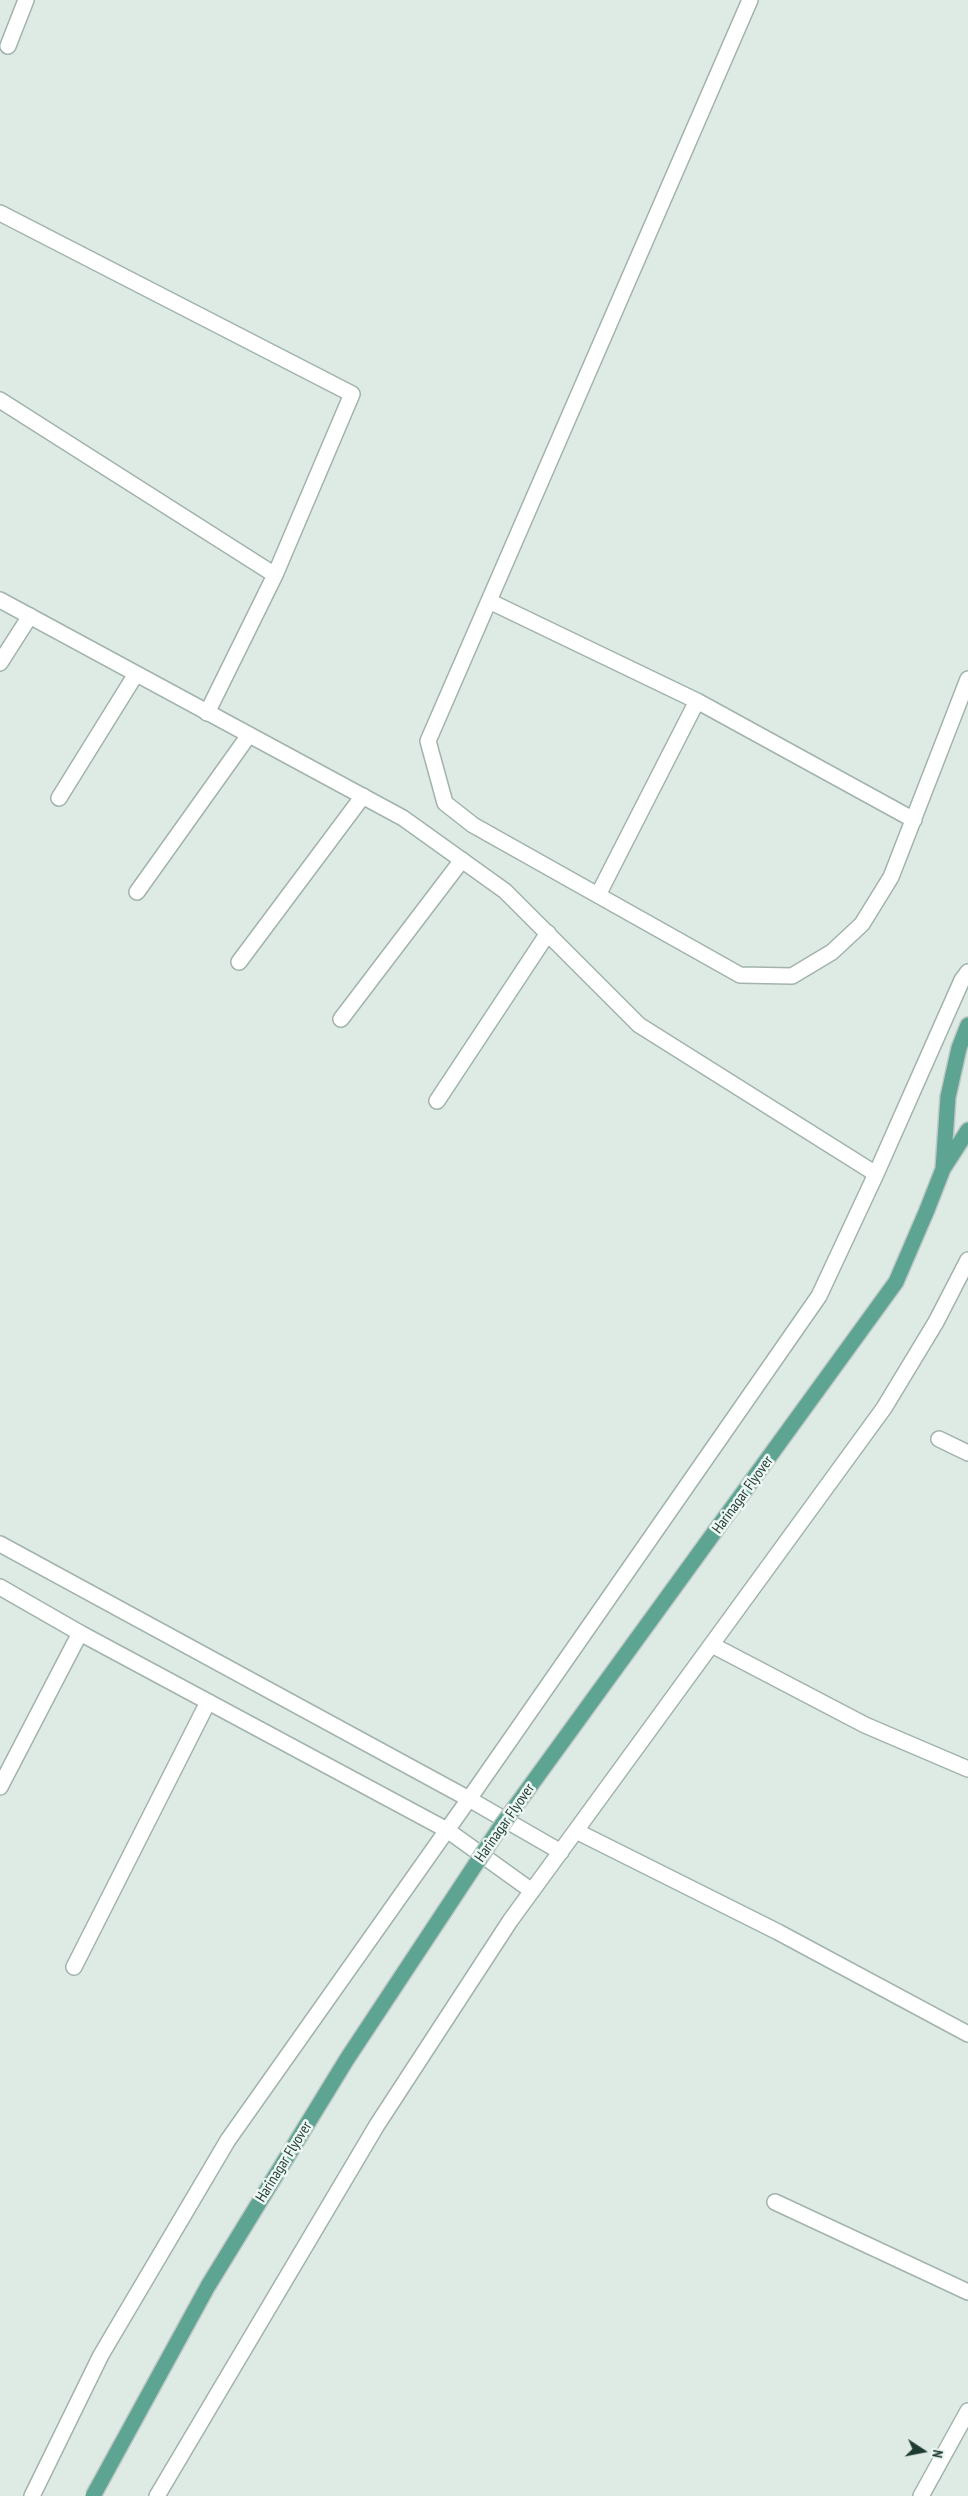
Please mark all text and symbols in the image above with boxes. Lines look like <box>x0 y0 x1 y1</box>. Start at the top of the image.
street label: Harinagar Flyover <box>709 1453 777 1537</box>
street label: Harinagar Flyover <box>471 1780 539 1866</box>
street label: Harinagar Flyover <box>252 2118 316 2206</box>
north arrow <box>898 2426 948 2476</box>
text: N <box>928 2448 947 2459</box>

